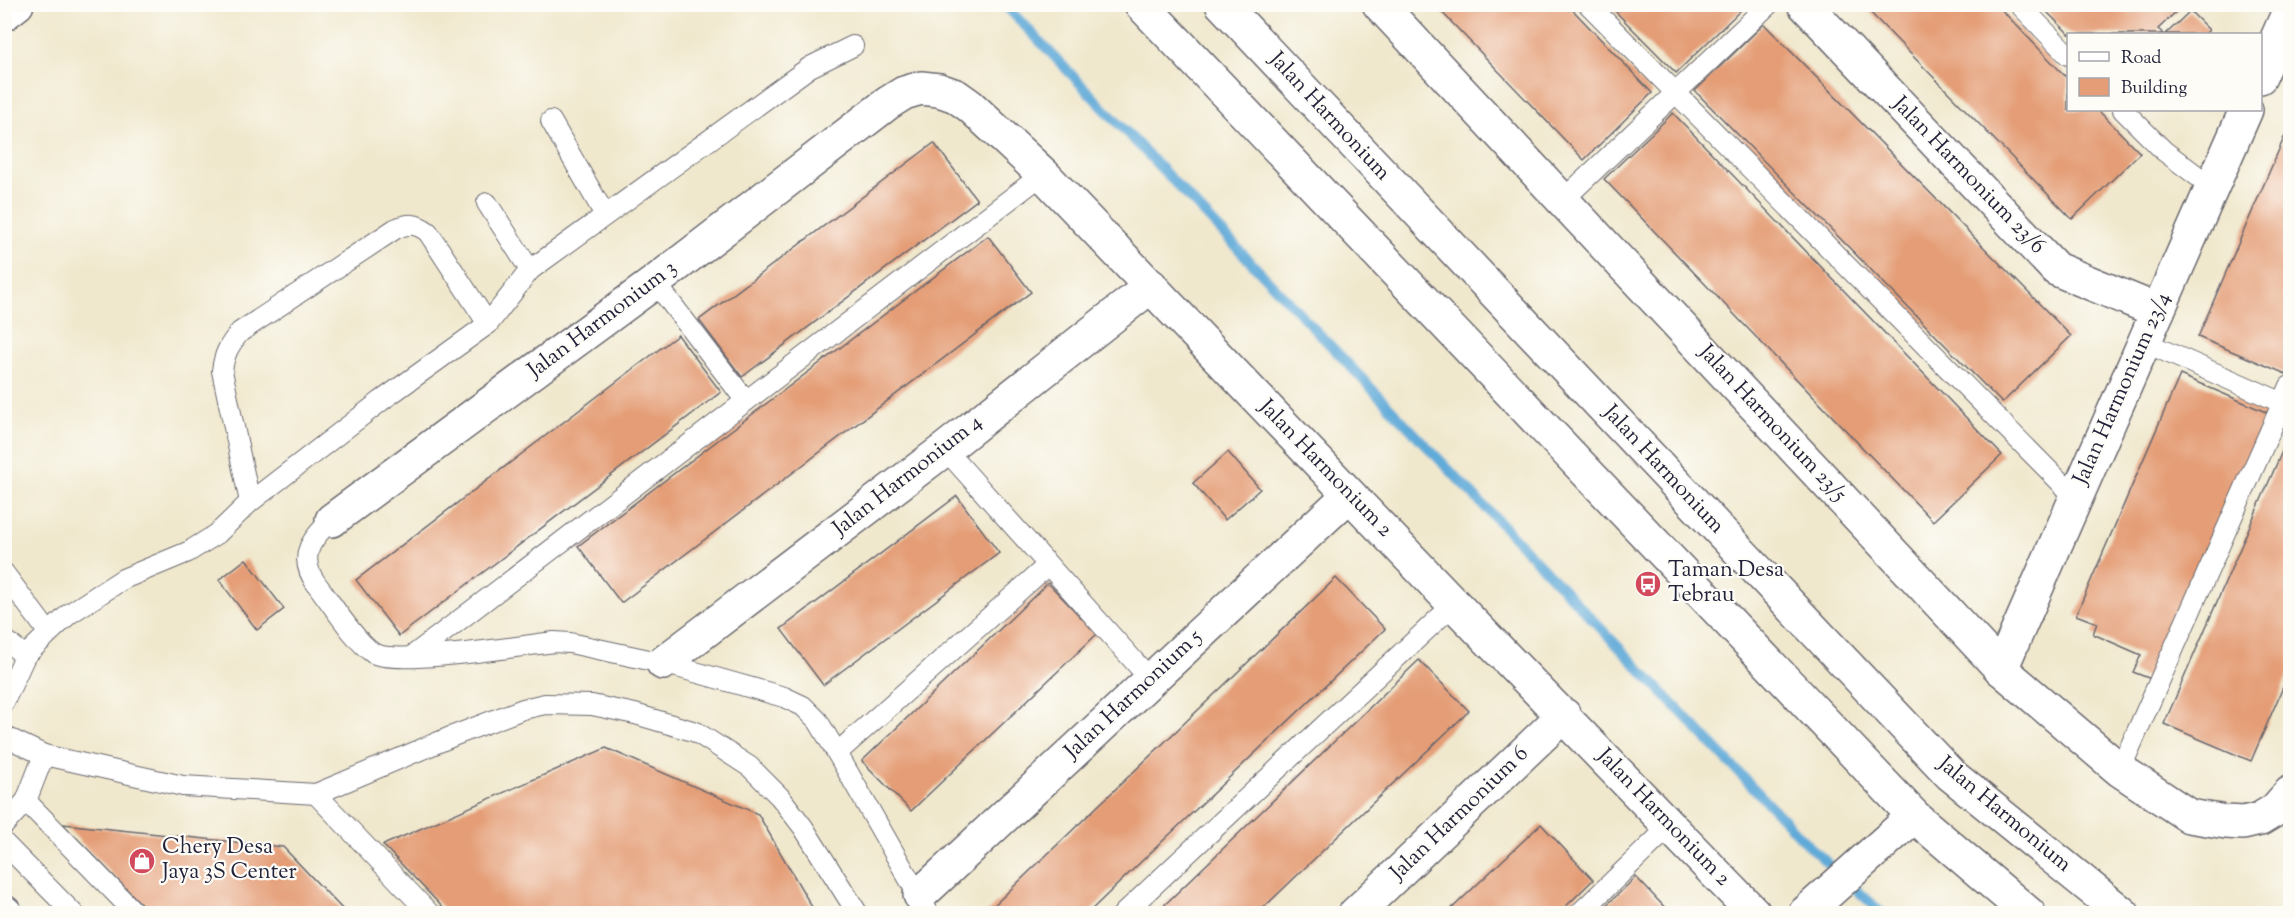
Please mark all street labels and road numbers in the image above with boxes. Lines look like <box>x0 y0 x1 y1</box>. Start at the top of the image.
street label: Jalan Harmonium <box>1260 45 1397 189</box>
street label: Jalan Harmonium 23/6 <box>1883 89 2052 262</box>
street label: Jalan Harmonium 3 <box>521 253 684 387</box>
street label: Jalan Harmonium 23/4 <box>2066 288 2180 491</box>
street label: Jalan Harmonium 23/5 <box>1690 337 1854 510</box>
street label: Jalan Harmonium 2 <box>1250 392 1399 545</box>
street label: Jalan Harmonium <box>1594 398 1731 542</box>
street label: Jalan Harmonium 4 <box>826 407 989 545</box>
street label: Jalan Harmonium 5 <box>1057 622 1210 768</box>
street label: Jalan Harmonium 6 <box>1383 739 1536 889</box>
street label: Jalan Harmonium 2 <box>1588 741 1737 894</box>
street label: Jalan Harmonium <box>1929 749 2078 881</box>

